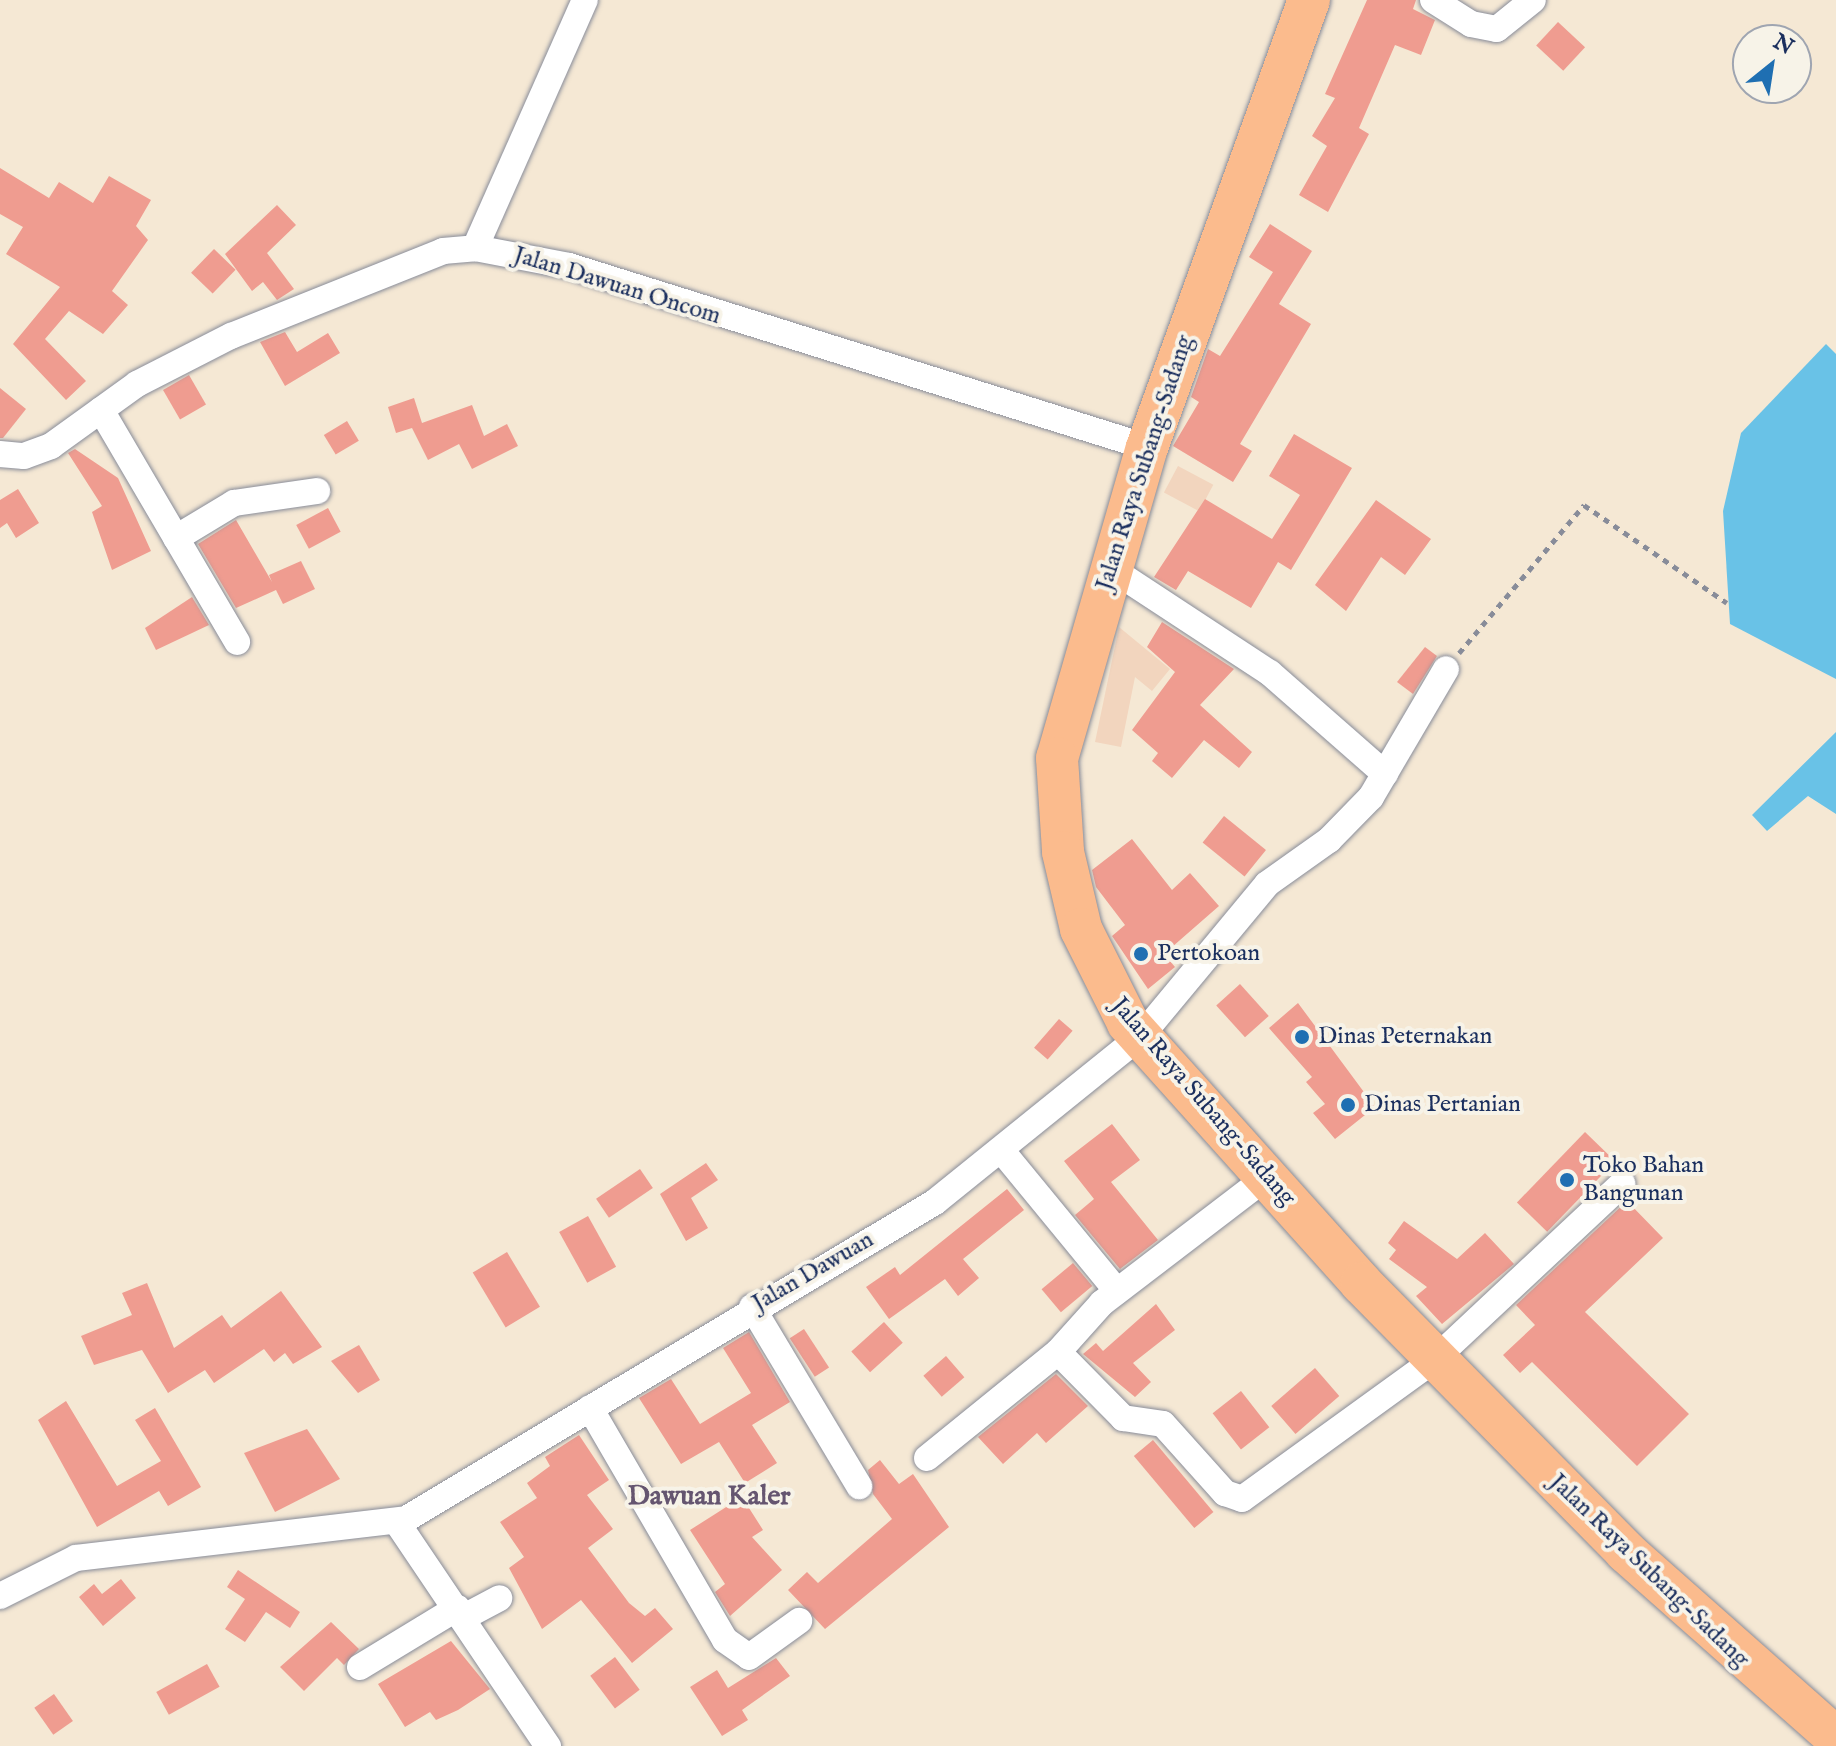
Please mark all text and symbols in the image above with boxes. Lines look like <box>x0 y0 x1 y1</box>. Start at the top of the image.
north arrow <box>1732 24 1812 104</box>
text: N <box>1768 28 1798 62</box>
street label: Jalan Dawuan Oncom <box>510 241 724 331</box>
street label: Jalan Raya Subang-Sadang <box>1090 332 1200 594</box>
place label: Pertokoan <box>1157 940 1260 968</box>
marker: Pertokoan <box>1132 945 1150 963</box>
street label: Jalan Raya Subang-Sadang <box>1105 992 1301 1212</box>
place label: Dinas Peternakan <box>1318 1023 1492 1051</box>
marker: Dinas Peternakan <box>1293 1028 1311 1046</box>
place label: Dinas Pertanian <box>1364 1091 1521 1119</box>
marker: Dinas Pertanian <box>1339 1096 1357 1114</box>
place label: Toko Bahan Bangunan <box>1583 1152 1704 1208</box>
marker: Toko Bahan Bangunan <box>1558 1171 1576 1189</box>
street label: Jalan Dawuan <box>747 1226 879 1318</box>
street label: Jalan Raya Subang-Sadang <box>1543 1468 1755 1674</box>
district label: Dawuan Kaler <box>627 1480 791 1514</box>

